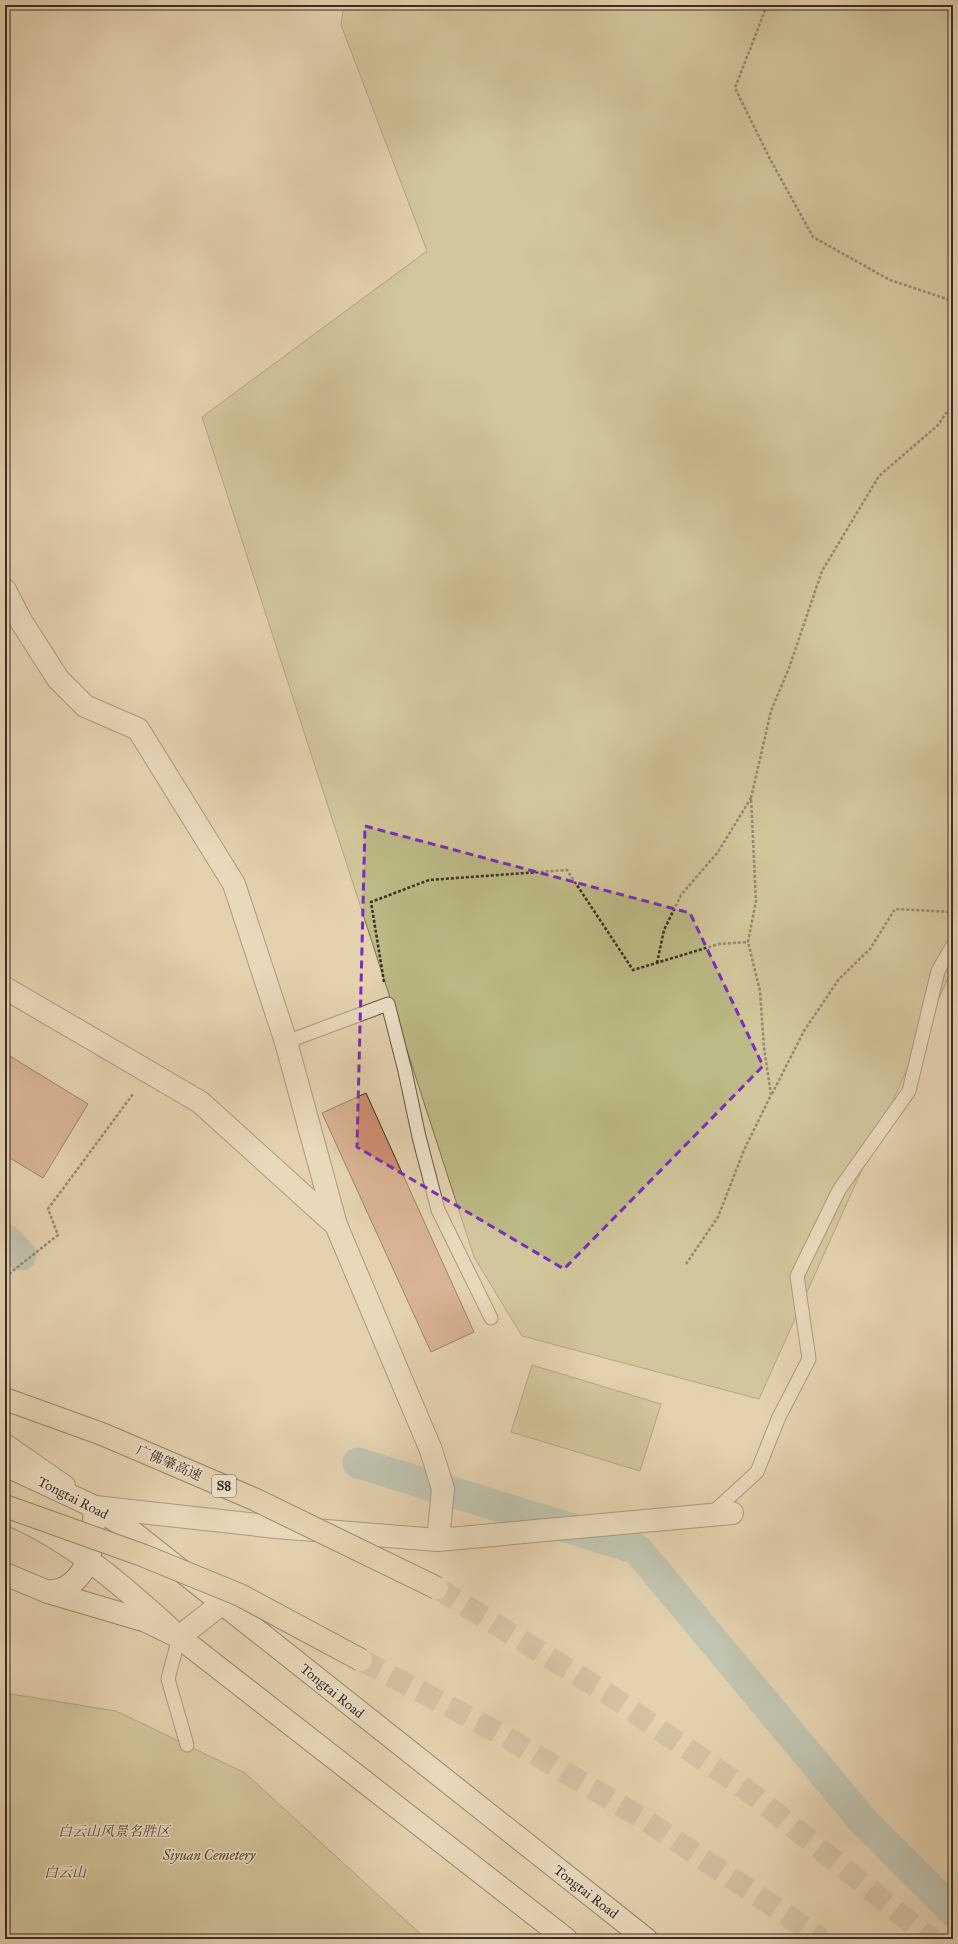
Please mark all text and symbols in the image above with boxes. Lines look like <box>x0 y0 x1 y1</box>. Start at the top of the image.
street label: 广佛肇高速 <box>133 1442 205 1484</box>
street label: Tongtai Road <box>35 1473 111 1523</box>
road number: S8 <box>212 1475 236 1497</box>
street label: Tongtai Road <box>297 1660 367 1722</box>
park label: 白云山风景名胜区 <box>58 1823 172 1840</box>
park label: Siyuan Cemetery <box>162 1847 256 1864</box>
street label: Tongtai Road <box>550 1862 622 1922</box>
park label: 白云山 <box>44 1864 87 1881</box>

